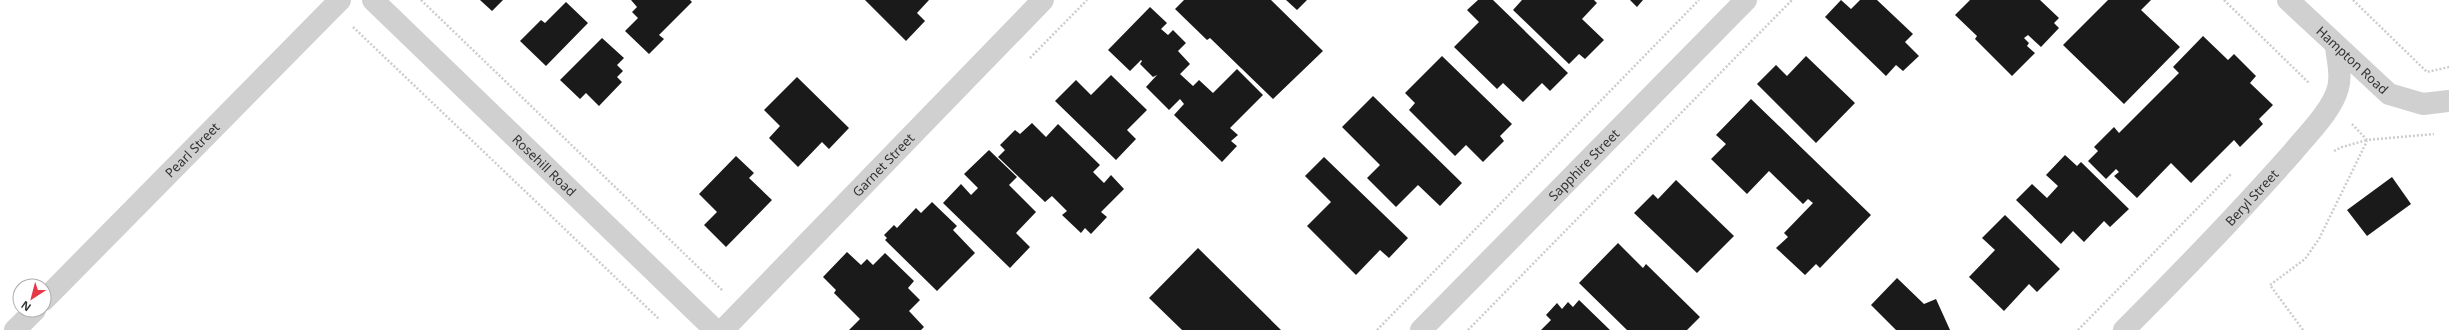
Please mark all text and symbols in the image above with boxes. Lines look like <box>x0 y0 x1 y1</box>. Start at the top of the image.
street label: Hampton Road <box>2312 22 2392 98</box>
street label: Pearl Street <box>161 118 224 181</box>
street label: Sapphire Street <box>1544 125 1623 205</box>
street label: Garnet Street <box>848 129 918 201</box>
street label: Rosehill Road <box>508 130 580 200</box>
street label: Beryl Street <box>2221 165 2283 230</box>
north arrow <box>12 278 52 318</box>
text: N <box>18 298 34 315</box>

